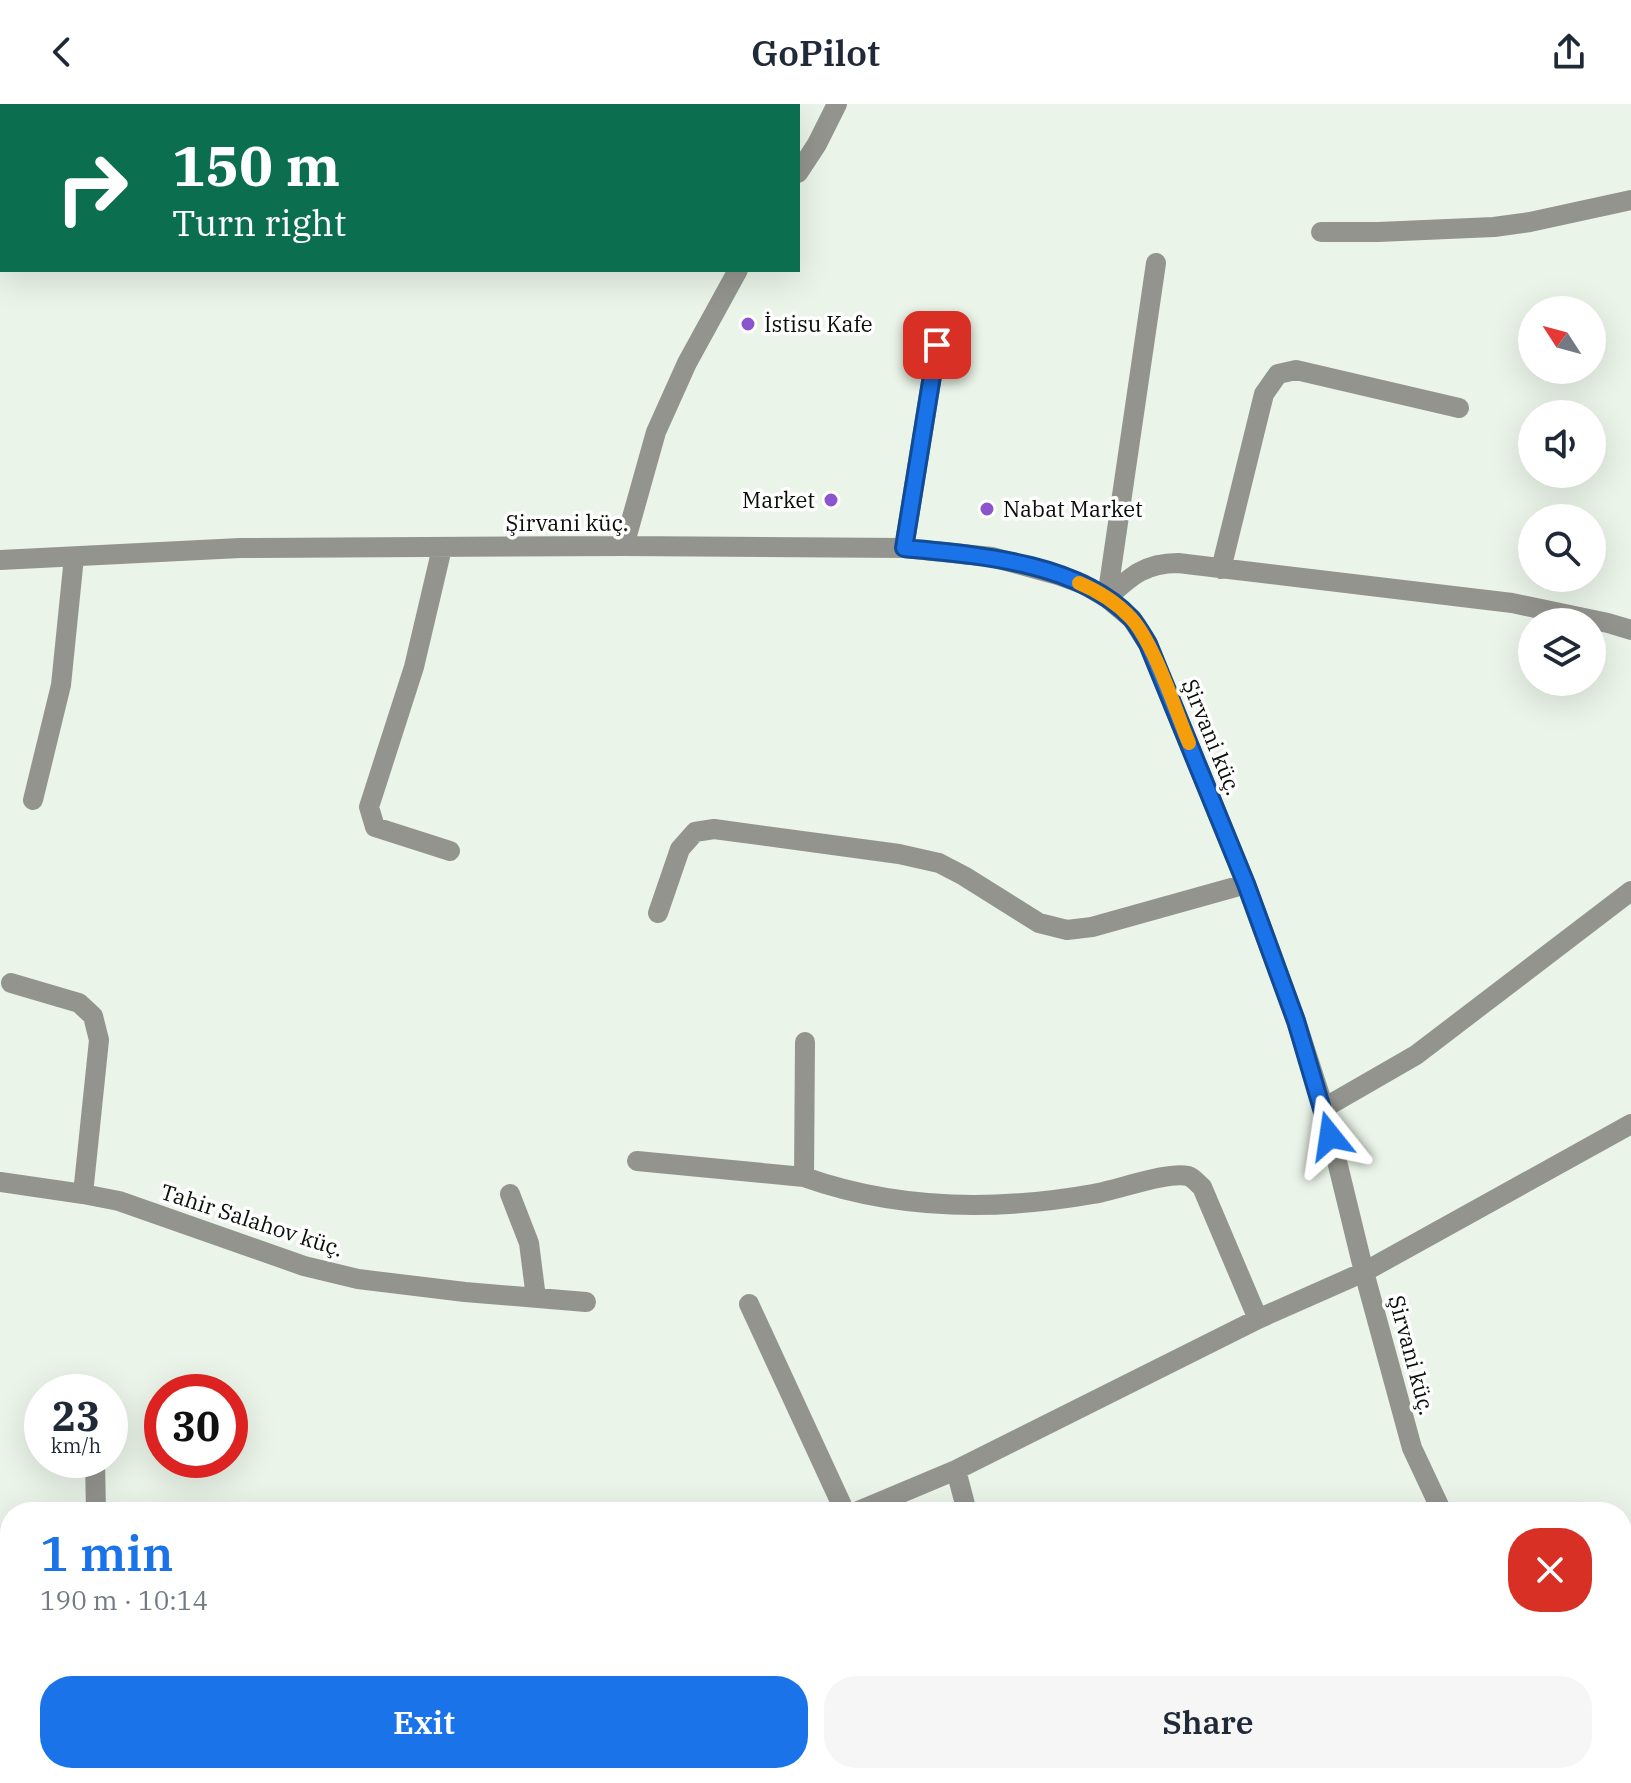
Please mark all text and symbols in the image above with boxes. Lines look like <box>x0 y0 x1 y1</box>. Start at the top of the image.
text: GoPilot <box>751 29 880 76</box>
icon: back <box>40 30 84 74</box>
icon: share <box>1547 30 1591 74</box>
text: 150 m <box>172 129 340 201</box>
icon: right <box>40 136 144 240</box>
text: Turn right <box>172 199 346 246</box>
north arrow <box>1518 296 1606 384</box>
map controls <box>1518 296 1606 696</box>
place label: İstisu Kafe <box>764 309 873 338</box>
pin <box>903 311 971 379</box>
marker: İstisu Kafe <box>739 315 757 333</box>
icon: arrive <box>915 323 959 367</box>
button: sound <box>1518 400 1606 488</box>
place label: Market <box>742 485 815 514</box>
marker: Market <box>822 491 840 509</box>
place label: Nabat Market <box>1003 494 1143 523</box>
marker: Nabat Market <box>978 500 996 518</box>
button: search <box>1518 504 1606 592</box>
street label: Şirvani küç. <box>506 508 628 537</box>
button: layers <box>1518 608 1606 696</box>
street label: Şirvani küç. <box>1176 674 1249 799</box>
position arrow <box>1288 1094 1372 1178</box>
street label: Tahir Salahov küç. <box>157 1176 347 1263</box>
street label: Şirvani küç. <box>1383 1292 1442 1418</box>
speed limit sign: 30 <box>144 1374 248 1478</box>
text: 23 <box>52 1390 100 1442</box>
text: km/h <box>51 1432 101 1459</box>
text: 1 min <box>40 1522 173 1584</box>
button: close <box>1508 1528 1592 1612</box>
text: 190 m · 10:14 <box>40 1583 208 1617</box>
button: Exit <box>40 1676 808 1768</box>
button: Share <box>824 1676 1592 1768</box>

